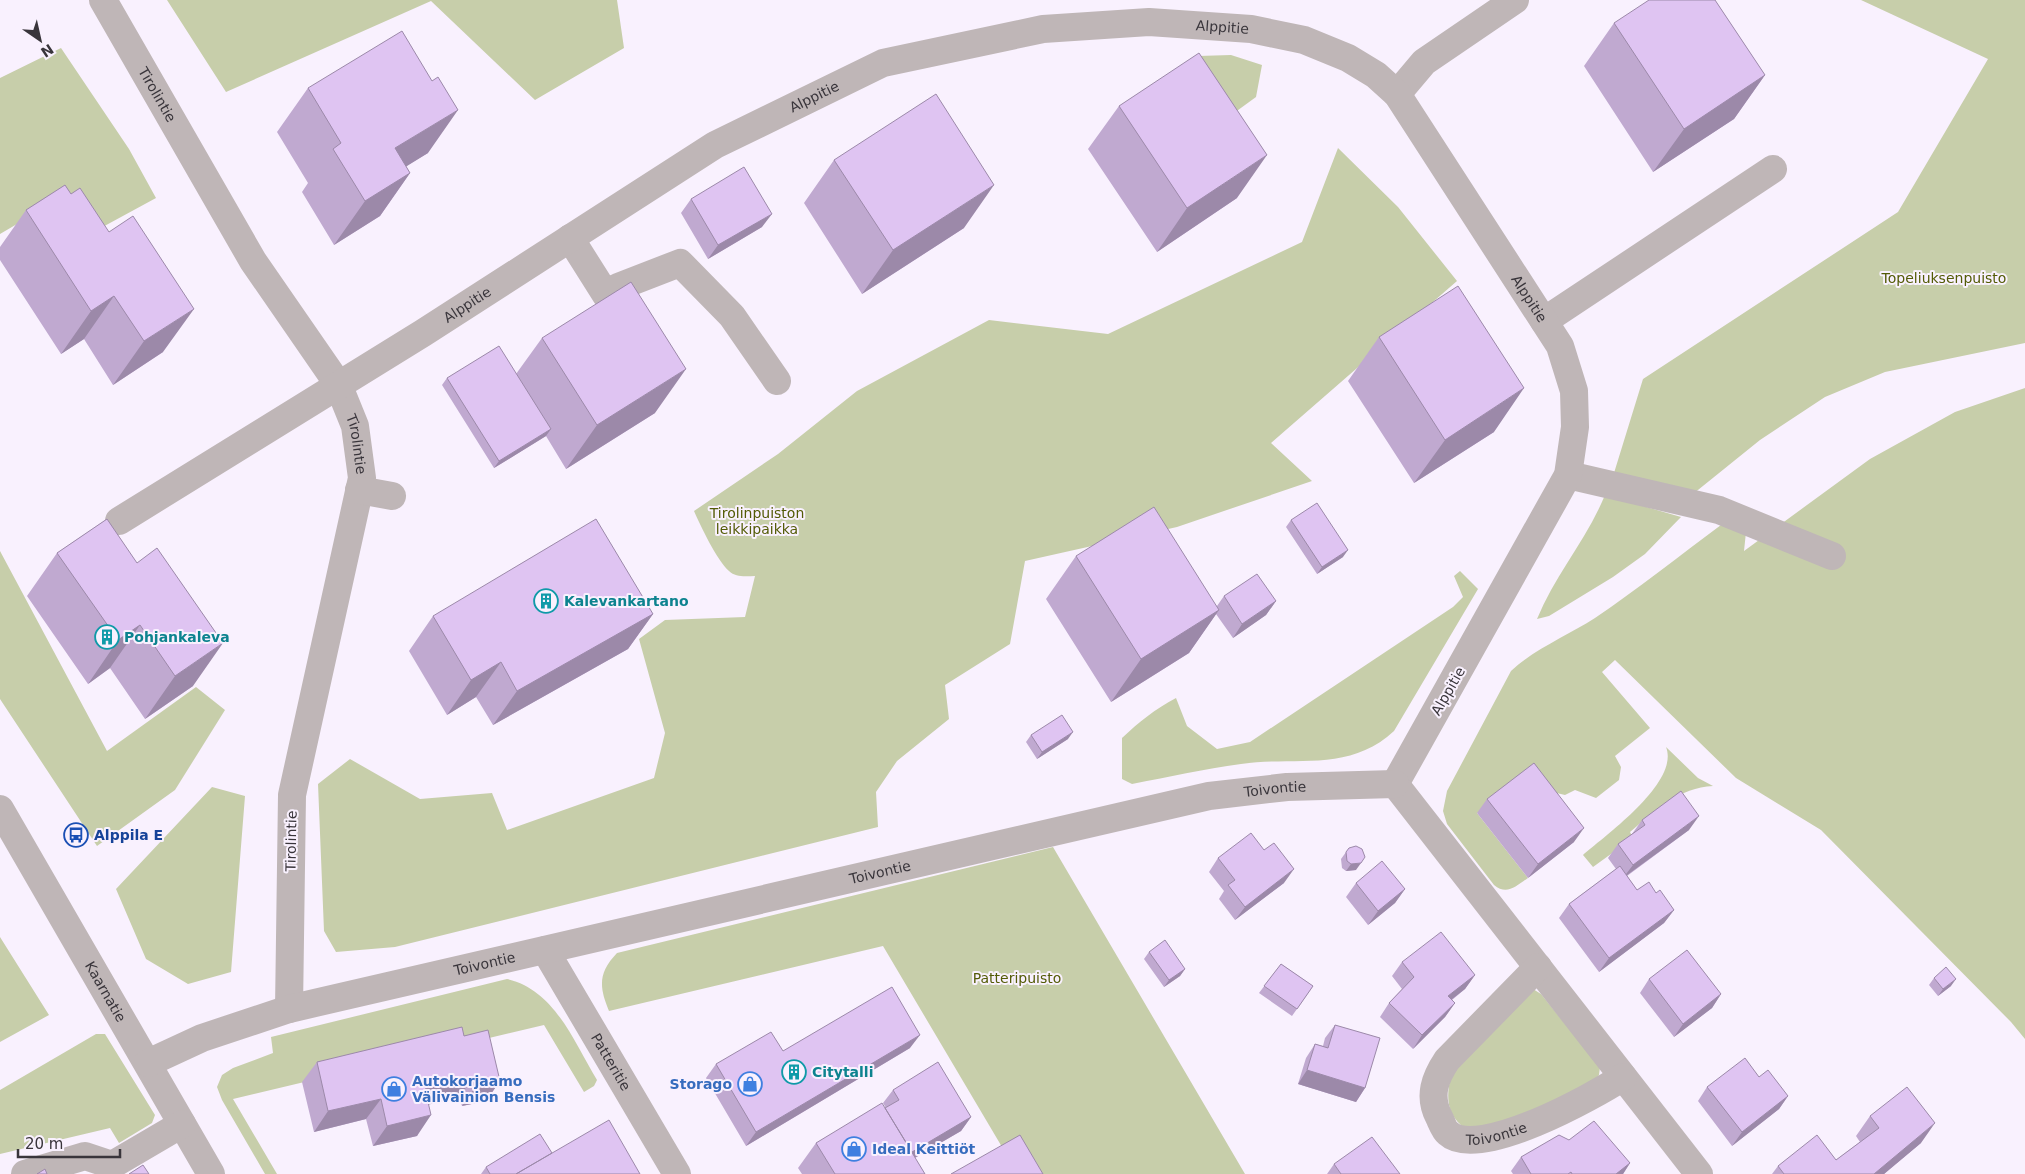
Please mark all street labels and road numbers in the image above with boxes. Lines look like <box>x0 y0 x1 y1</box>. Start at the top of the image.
street label: Alppitie <box>1195 17 1249 37</box>
street label: Tirolintie <box>135 63 179 125</box>
street label: Alppitie <box>787 78 841 115</box>
street label: Alppitie <box>1508 272 1550 325</box>
street label: Alppitie <box>441 283 494 326</box>
street label: Tirolintie <box>343 411 369 475</box>
street label: Alppitie <box>1428 664 1468 718</box>
street label: Toivontie <box>1242 778 1306 800</box>
street label: Tirolintie <box>282 811 300 872</box>
street label: Toivontie <box>847 857 912 887</box>
street label: Toivontie <box>451 949 517 979</box>
street label: Kaarnatie <box>82 959 129 1025</box>
street label: Patteritie <box>588 1030 634 1094</box>
street label: Toivontie <box>1464 1119 1529 1148</box>

